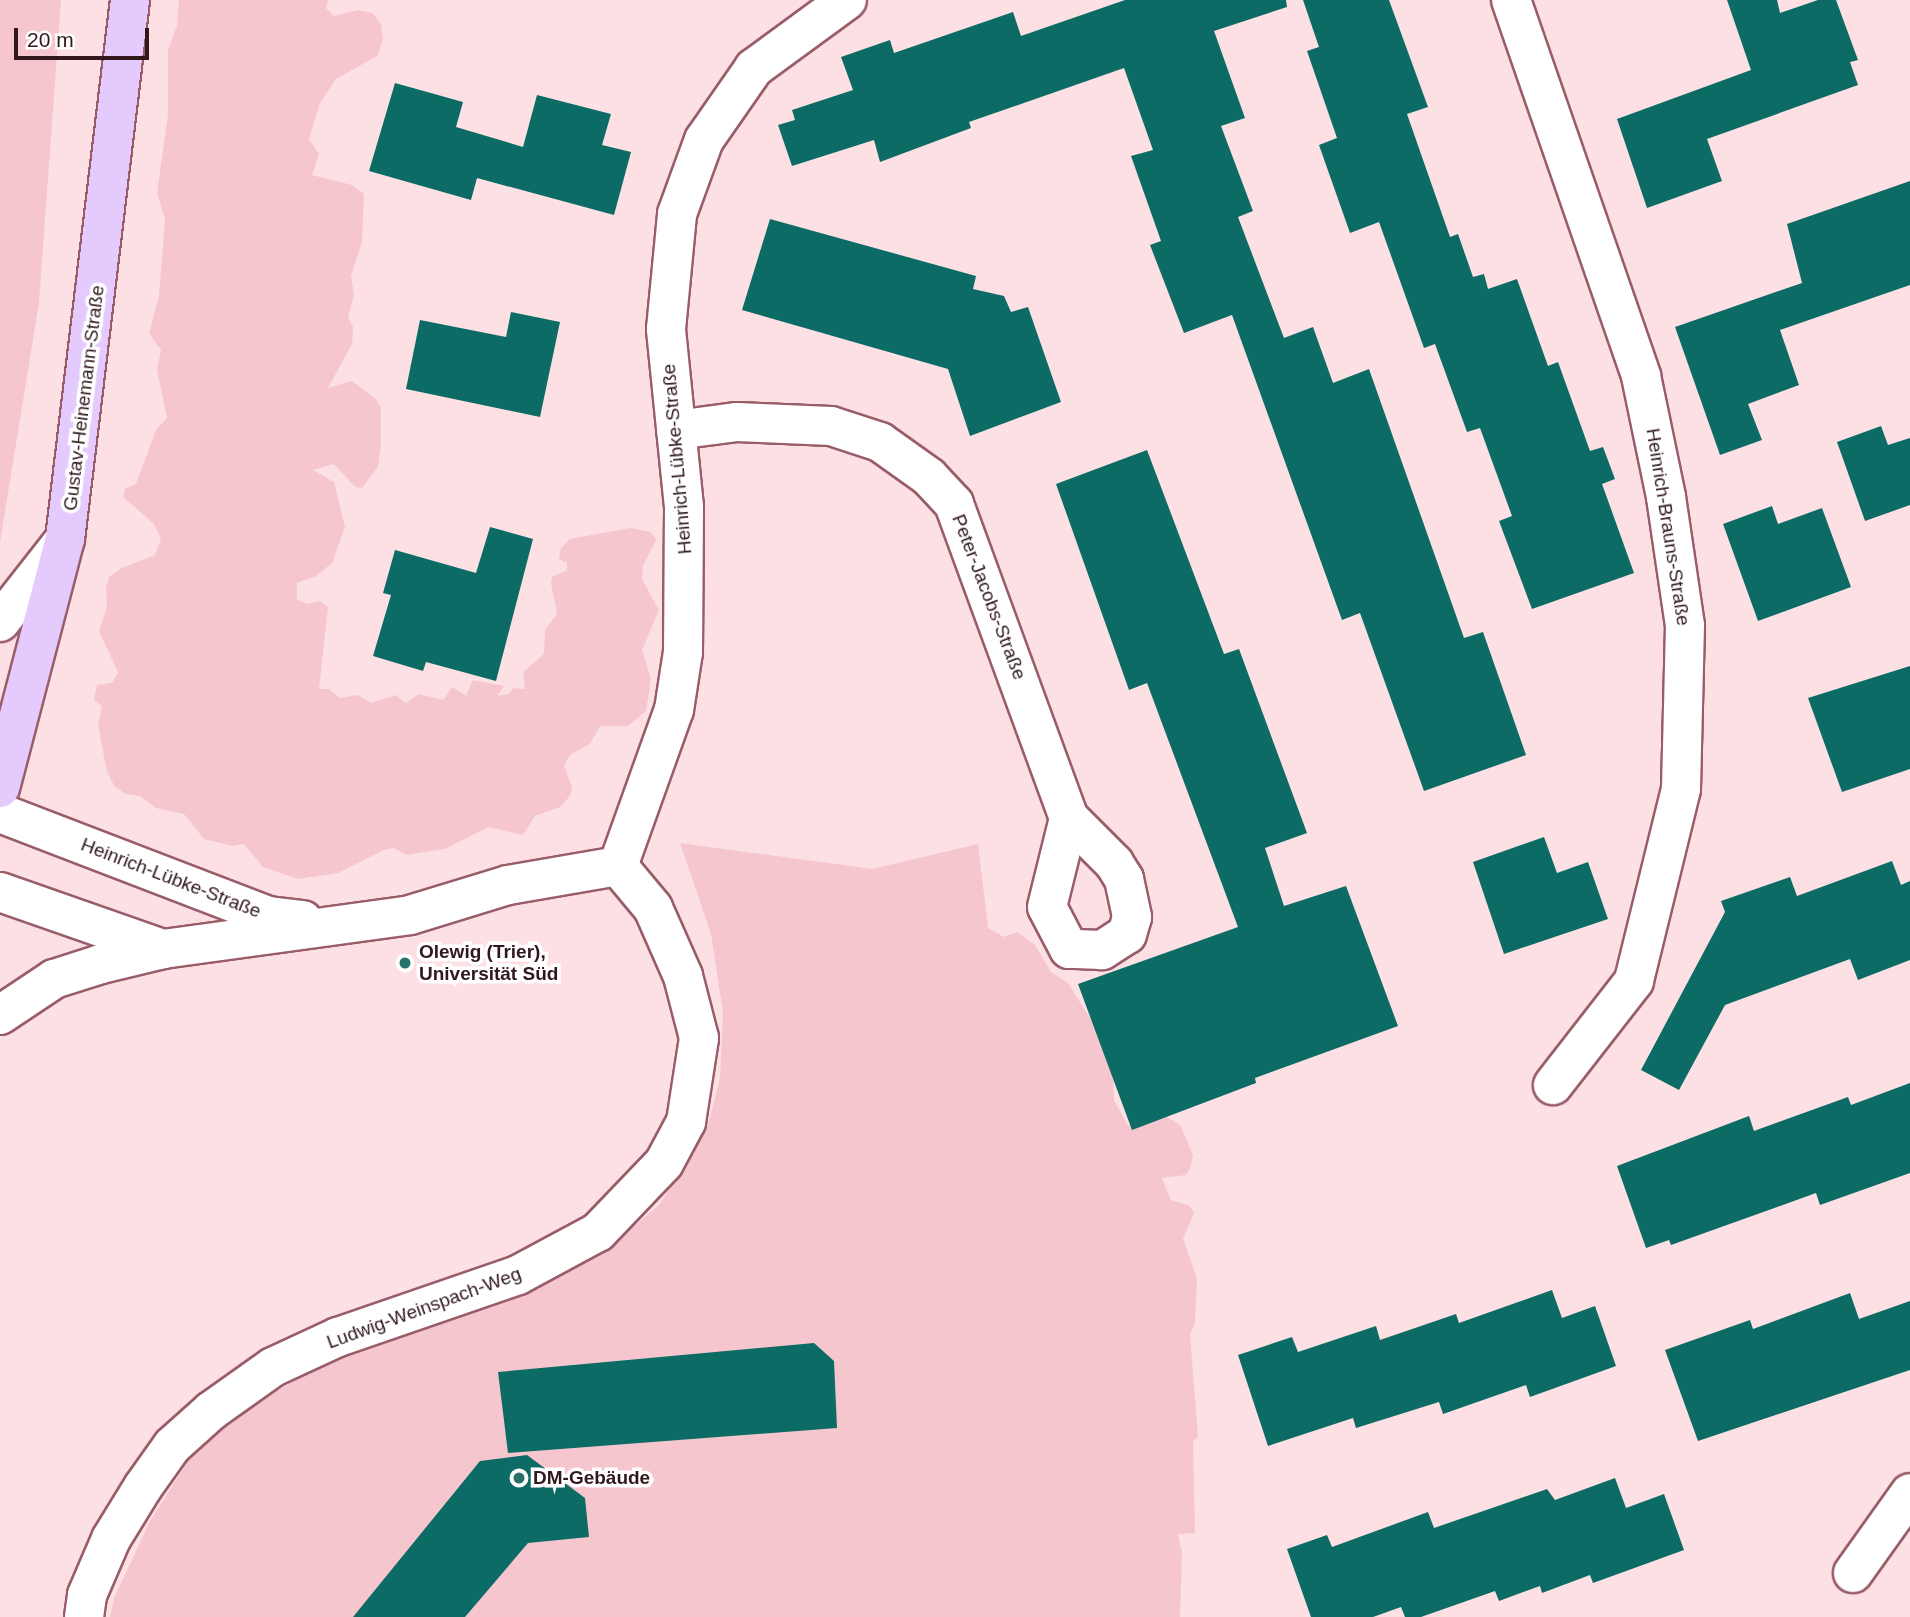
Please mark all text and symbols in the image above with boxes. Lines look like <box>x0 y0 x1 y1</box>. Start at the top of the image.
scale bar <box>18 14 152 58</box>
text: 20 m <box>27 28 74 51</box>
street label: Gustav-Heinemann-Straße <box>59 284 109 512</box>
street label: Heinrich-Lübke-Straße <box>657 363 697 555</box>
street label: Heinrich-Brauns-Straße <box>1641 427 1695 627</box>
street label: Peter-Jacobs-Straße <box>947 511 1031 683</box>
street label: Heinrich-Lübke-Straße <box>78 833 264 923</box>
place label: Olewig (Trier), Universität Süd <box>419 941 558 985</box>
marker: Olewig (Trier), Universität Süd <box>397 955 413 971</box>
street label: Ludwig-Weinspach-Weg <box>324 1262 524 1354</box>
place label: DM-Gebäude <box>533 1467 650 1489</box>
marker: DM-Gebäude <box>511 1470 527 1486</box>

